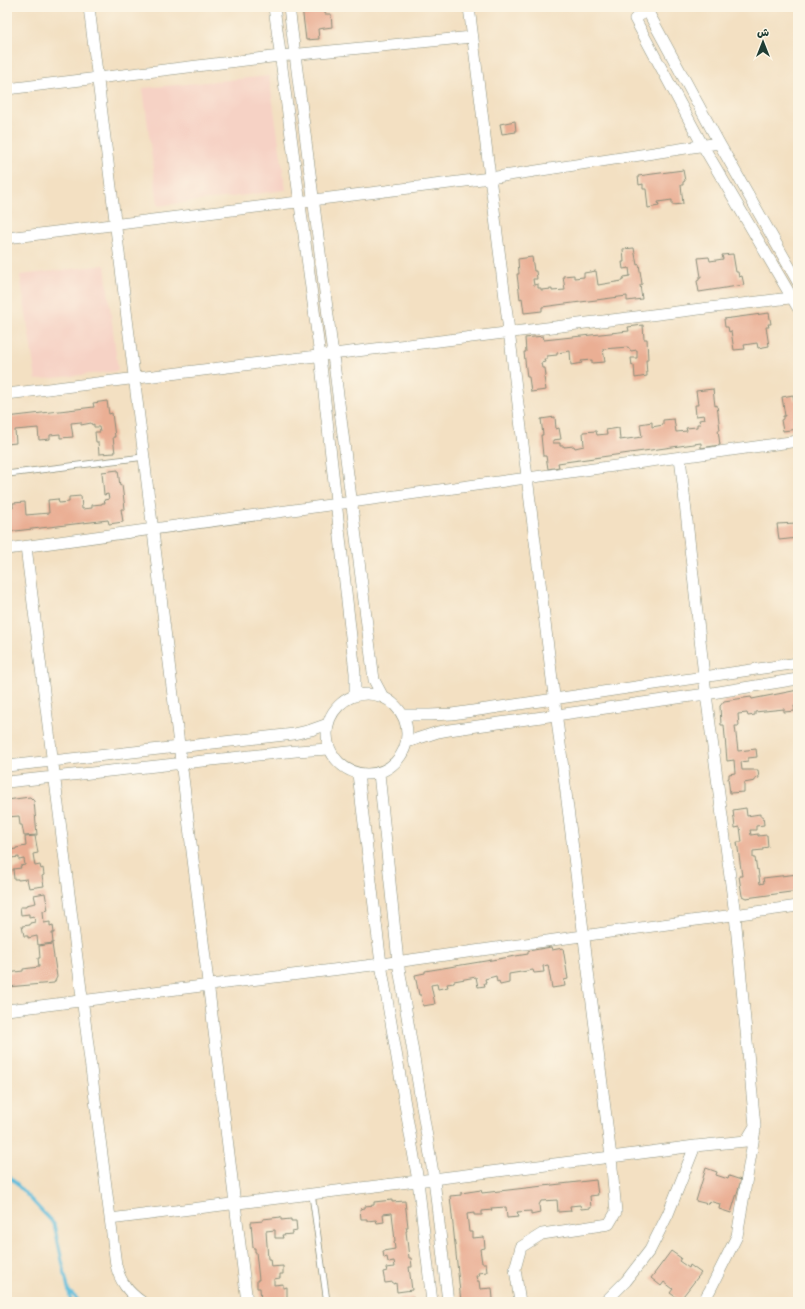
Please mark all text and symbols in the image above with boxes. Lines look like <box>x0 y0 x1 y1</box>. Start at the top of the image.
north arrow <box>743 22 783 62</box>
text: ش <box>757 25 769 39</box>

